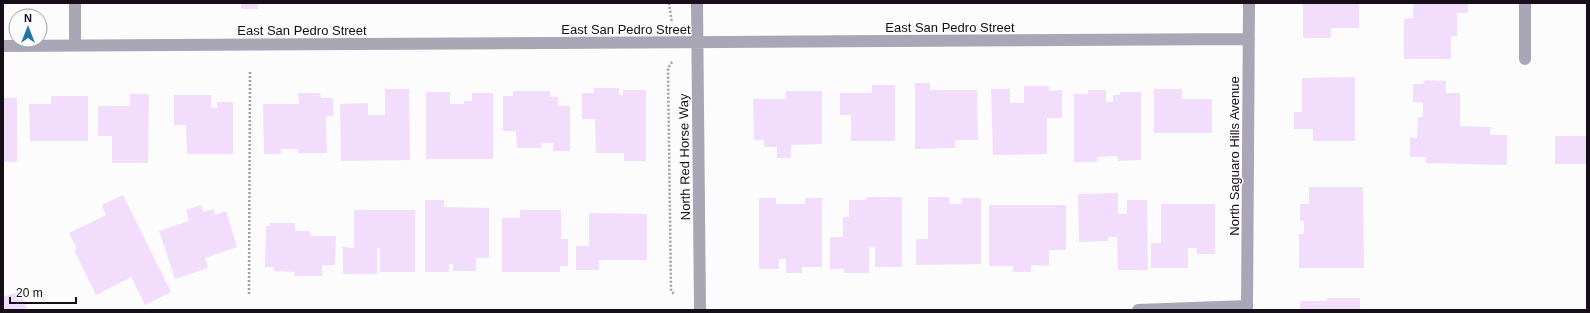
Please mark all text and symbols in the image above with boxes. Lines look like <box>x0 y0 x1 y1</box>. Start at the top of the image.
north arrow <box>8 8 48 48</box>
text: N <box>24 12 32 24</box>
street label: East San Pedro Street <box>885 20 1015 35</box>
street label: East San Pedro Street <box>561 22 691 37</box>
street label: East San Pedro Street <box>237 23 367 38</box>
street label: North Saguaro Hills Avenue <box>1227 76 1242 236</box>
street label: North Red Horse Way <box>676 93 693 220</box>
scale bar <box>10 279 76 305</box>
text: 20 m <box>16 286 43 300</box>

